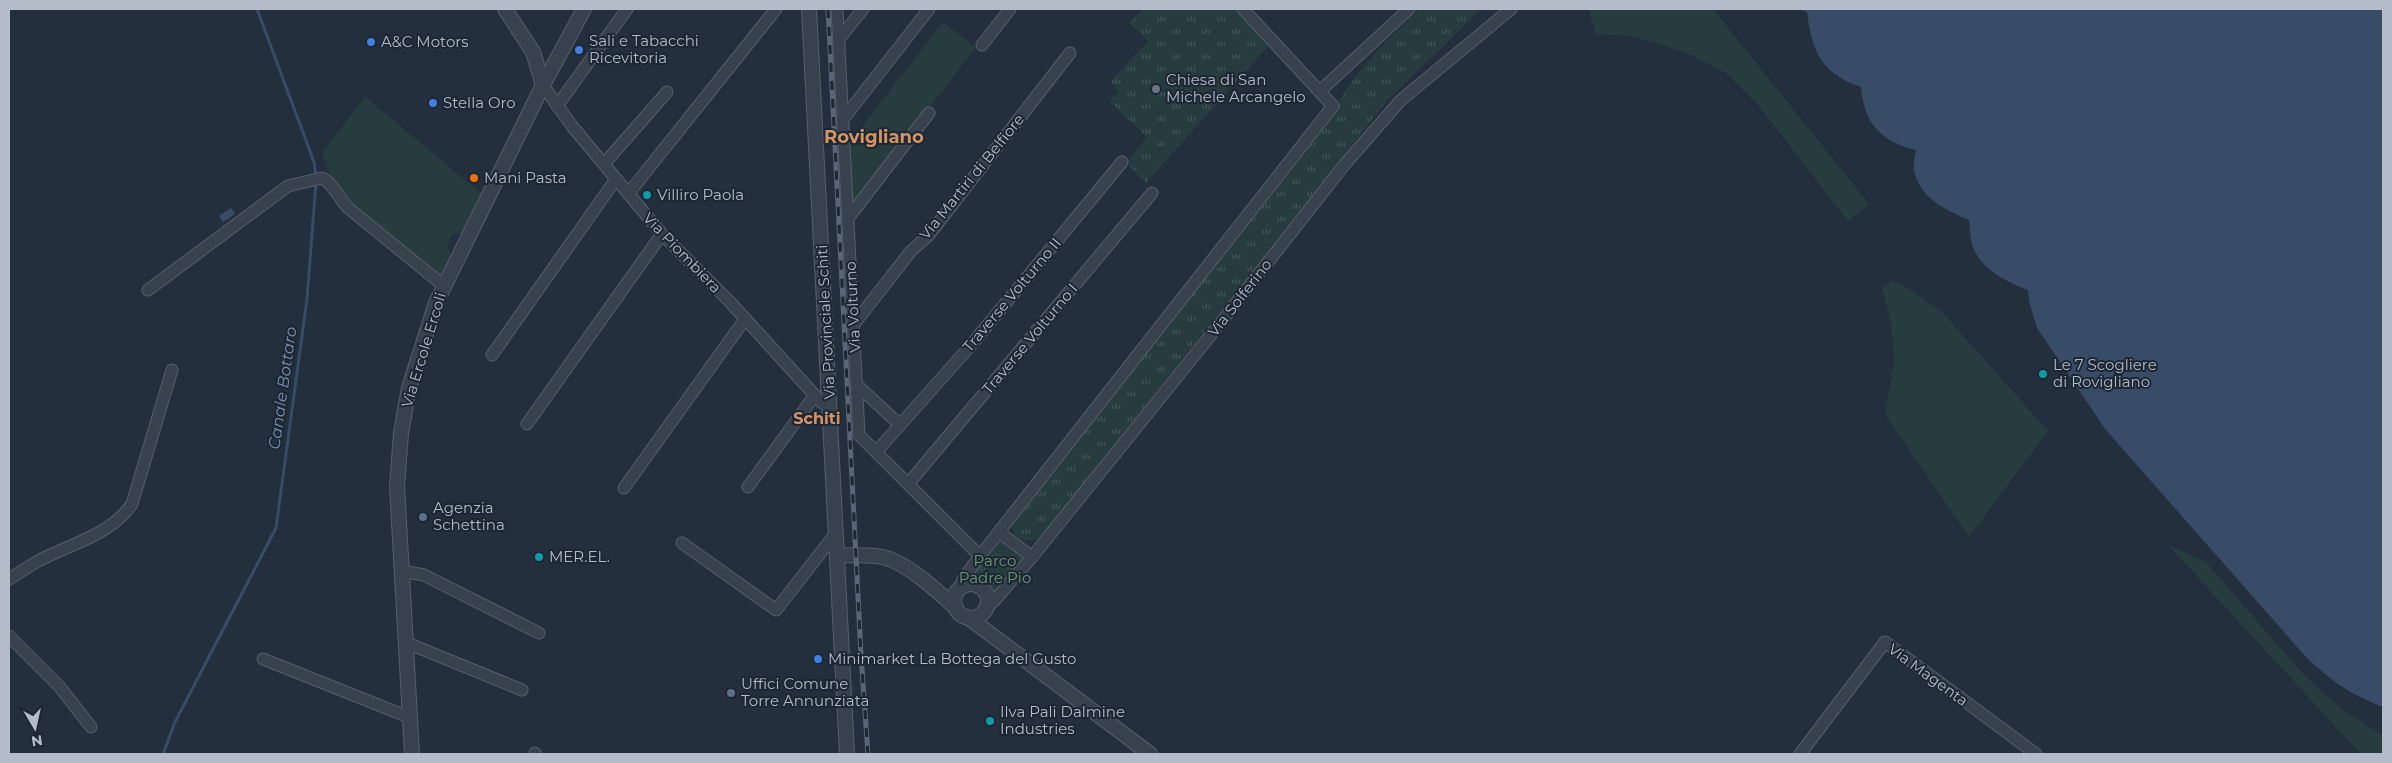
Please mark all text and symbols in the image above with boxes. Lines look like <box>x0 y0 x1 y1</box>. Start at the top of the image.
place label: Sali e Tabacchi Ricevitoria <box>589 31 699 67</box>
place label: A&C Motors <box>381 32 469 51</box>
marker: A&C Motors <box>365 36 377 48</box>
marker: Sali e Tabacchi Ricevitoria <box>573 44 585 56</box>
place label: Chiesa di San Michele Arcangelo <box>1166 70 1306 106</box>
marker: Chiesa di San Michele Arcangelo <box>1150 83 1162 95</box>
place label: Stella Oro <box>443 93 516 112</box>
marker: Stella Oro <box>427 97 439 109</box>
street label: Via Martiri di Belfiore <box>915 110 1028 243</box>
district label: Rovigliano <box>824 126 924 148</box>
place label: Mani Pasta <box>484 168 567 187</box>
marker: Mani Pasta <box>468 172 480 184</box>
place label: Villiro Paola <box>657 185 744 204</box>
marker: Villiro Paola <box>641 189 653 201</box>
street label: Via Piombiera <box>639 208 726 297</box>
street label: Traverse Volturno II <box>959 234 1065 356</box>
street label: Via Provinciale Schiti <box>812 244 839 400</box>
street label: Via Solferino <box>1203 255 1276 340</box>
street label: Via Volturno <box>841 261 864 353</box>
street label: Traverse Volturno I <box>978 280 1082 398</box>
street label: Via Ercole Ercoli <box>397 290 450 410</box>
water label: Canale Bottaro <box>264 326 300 451</box>
place label: Le 7 Scogliere di Rovigliano <box>2053 355 2157 391</box>
marker: Le 7 Scogliere di Rovigliano <box>2037 368 2049 380</box>
district label: Schiti <box>793 409 841 428</box>
place label: Agenzia Schettina <box>433 498 505 534</box>
marker: Agenzia Schettina <box>417 511 429 523</box>
place label: MER.EL. <box>549 547 610 566</box>
marker: MER.EL. <box>533 551 545 563</box>
park label: Parco Padre Pio <box>959 551 1031 587</box>
street label: Via Magenta <box>1885 639 1972 710</box>
place label: Minimarket La Bottega del Gusto <box>828 649 1076 668</box>
marker: Minimarket La Bottega del Gusto <box>812 653 824 665</box>
place label: Uffici Comune Torre Annunziata <box>741 674 869 710</box>
marker: Uffici Comune Torre Annunziata <box>725 687 737 699</box>
place label: Ilva Pali Dalmine Industries <box>1000 702 1125 738</box>
north arrow <box>10 703 60 753</box>
marker: Ilva Pali Dalmine Industries <box>984 715 996 727</box>
text: N <box>30 731 44 751</box>

